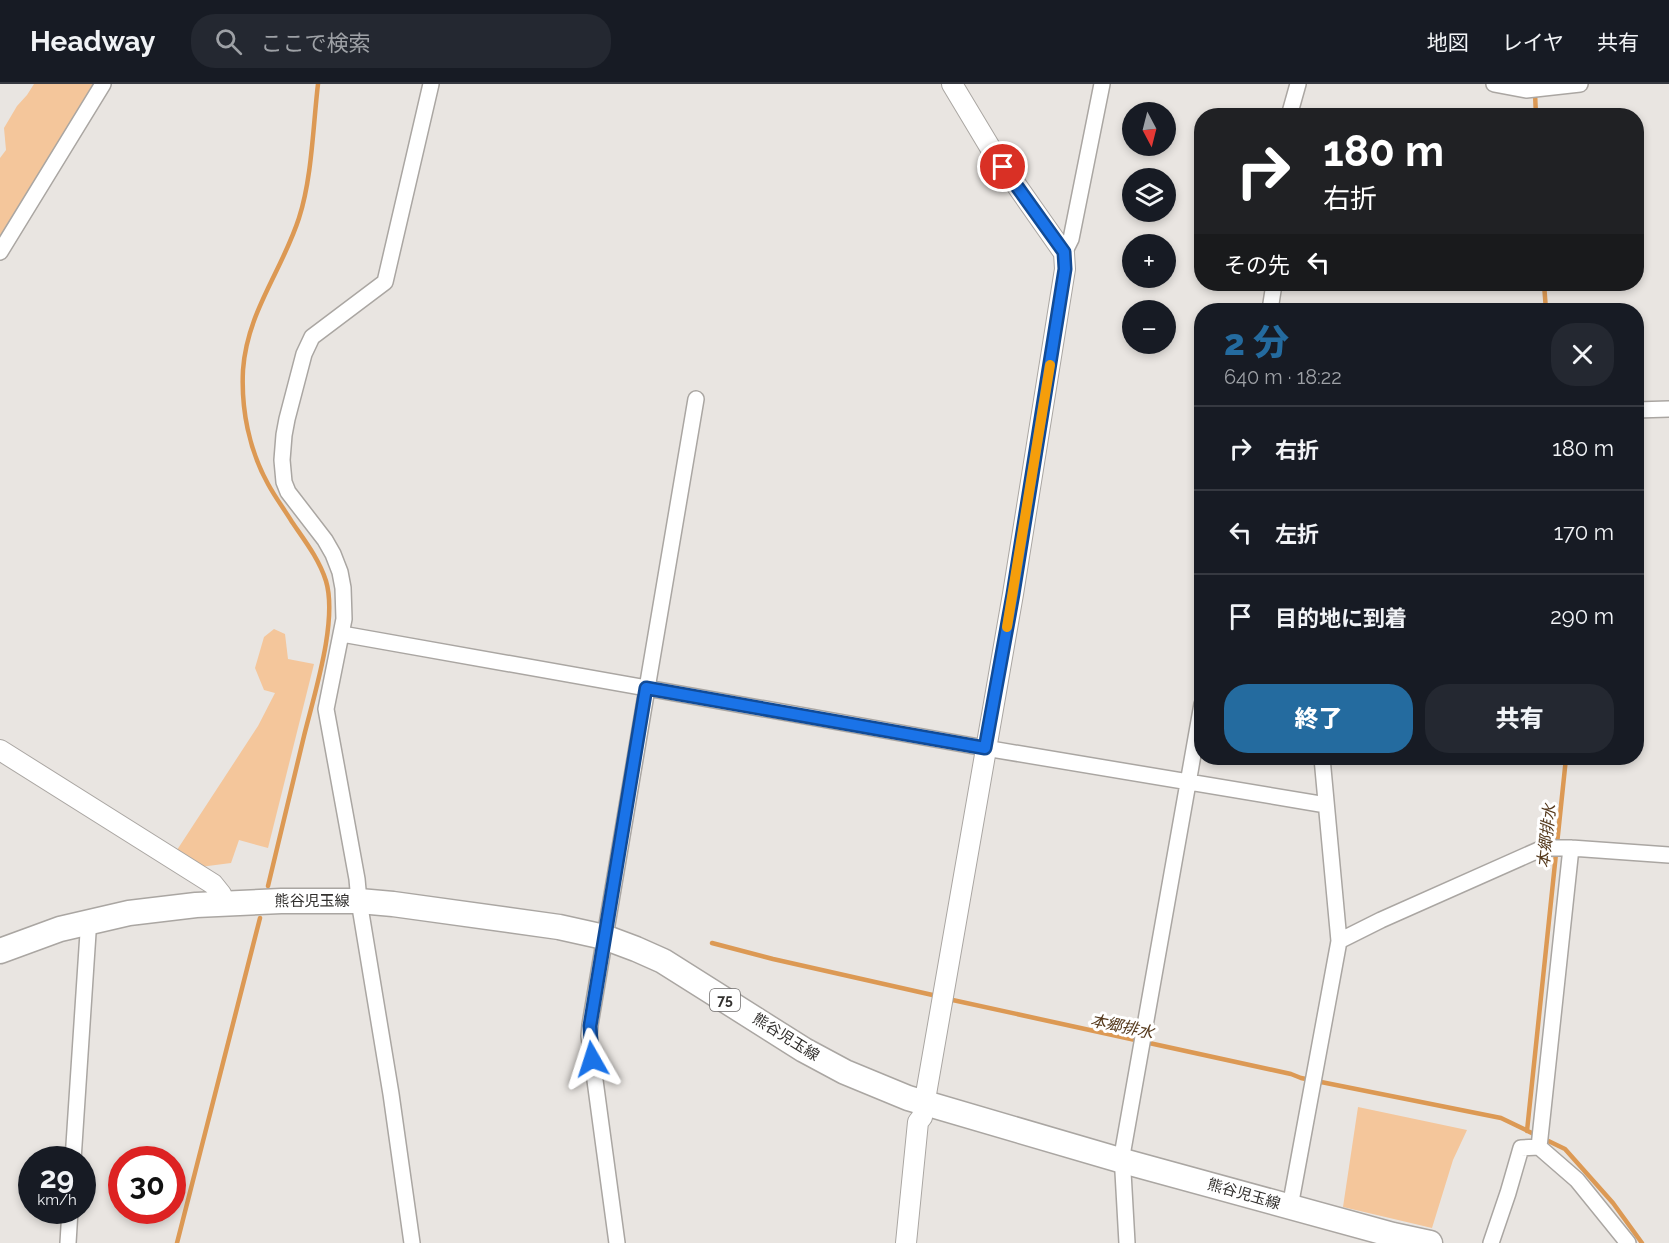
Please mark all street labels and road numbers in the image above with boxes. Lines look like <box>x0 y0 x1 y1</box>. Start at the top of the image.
street label: 熊谷児玉線 <box>274 892 350 910</box>
road number: 75 <box>710 989 740 1011</box>
street label: 熊谷児玉線 <box>749 1009 823 1065</box>
street label: 熊谷児玉線 <box>1205 1175 1283 1213</box>

